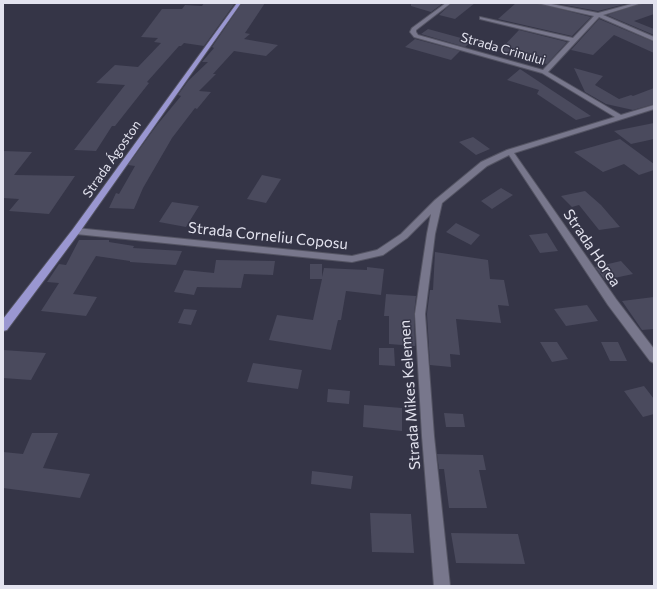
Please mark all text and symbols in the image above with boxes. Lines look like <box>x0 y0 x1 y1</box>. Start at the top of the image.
street label: Strada Crinului <box>459 29 547 69</box>
street label: Strada Ágoston <box>80 117 144 201</box>
street label: Strada Horea <box>559 206 625 290</box>
street label: Strada Corneliu Coposu <box>187 219 349 253</box>
street label: Strada Mikes Kelemen <box>396 319 424 471</box>

